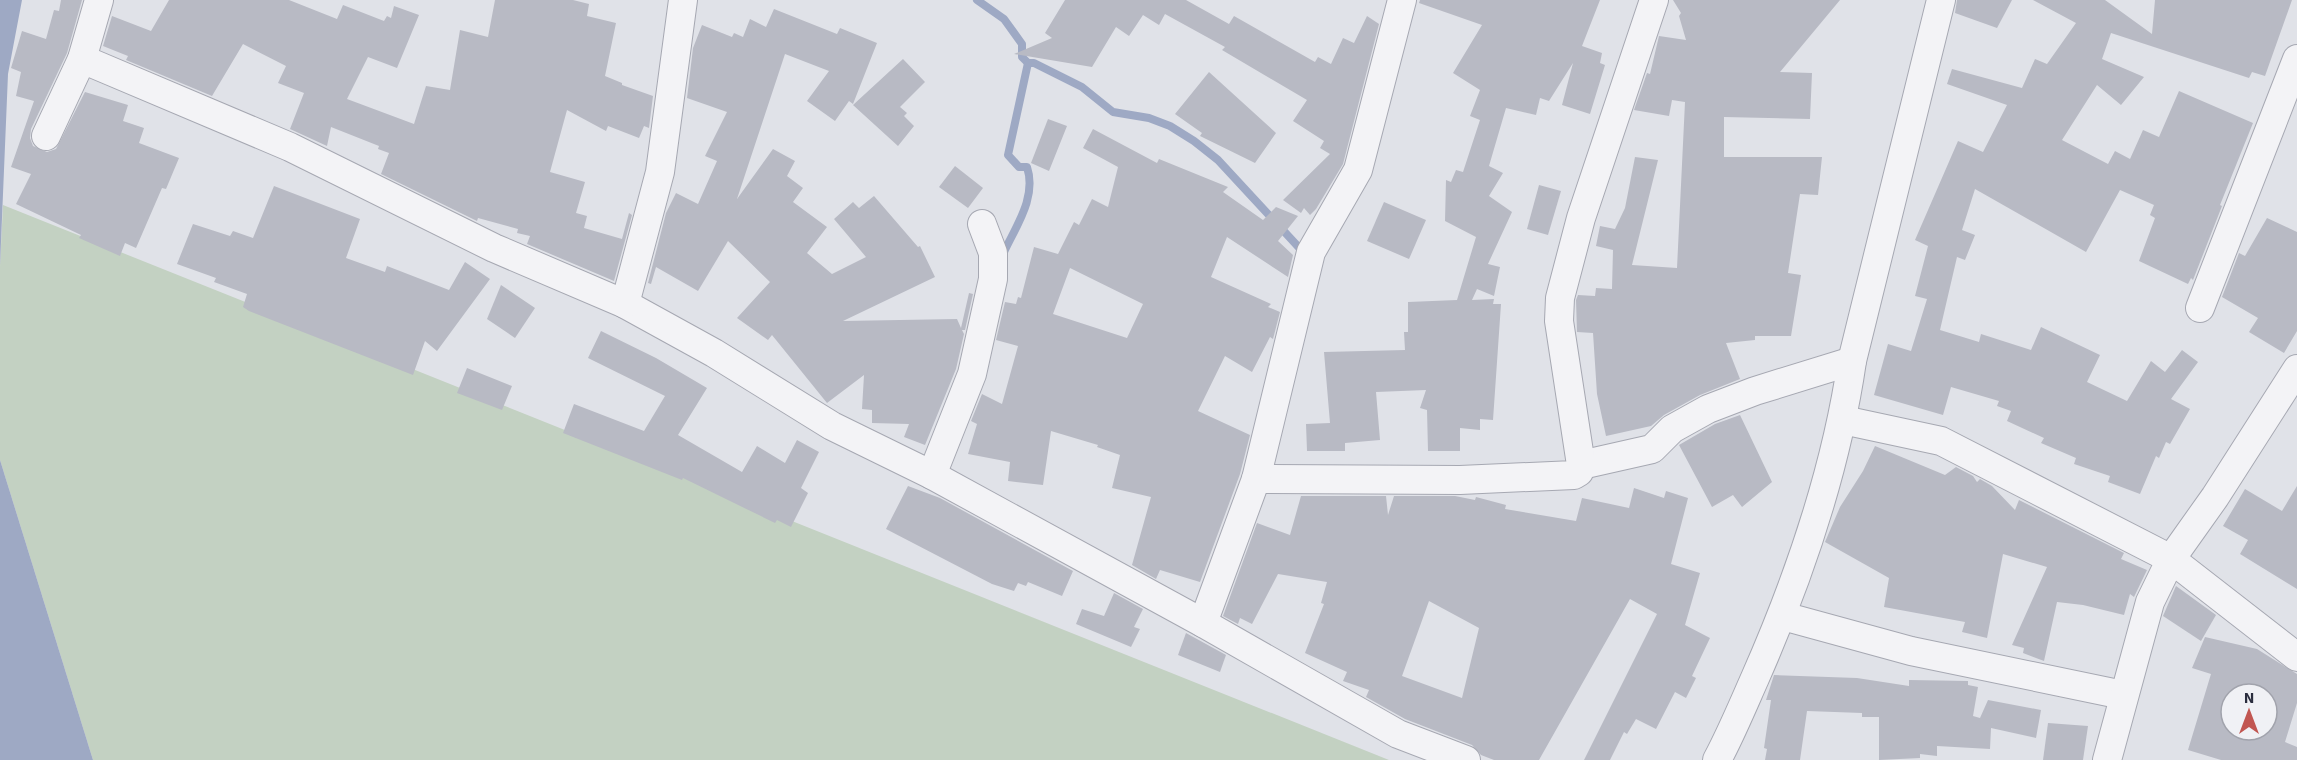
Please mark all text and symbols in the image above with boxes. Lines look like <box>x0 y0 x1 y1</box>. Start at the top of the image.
north arrow <box>2219 682 2279 742</box>
text: N <box>2244 687 2254 709</box>

